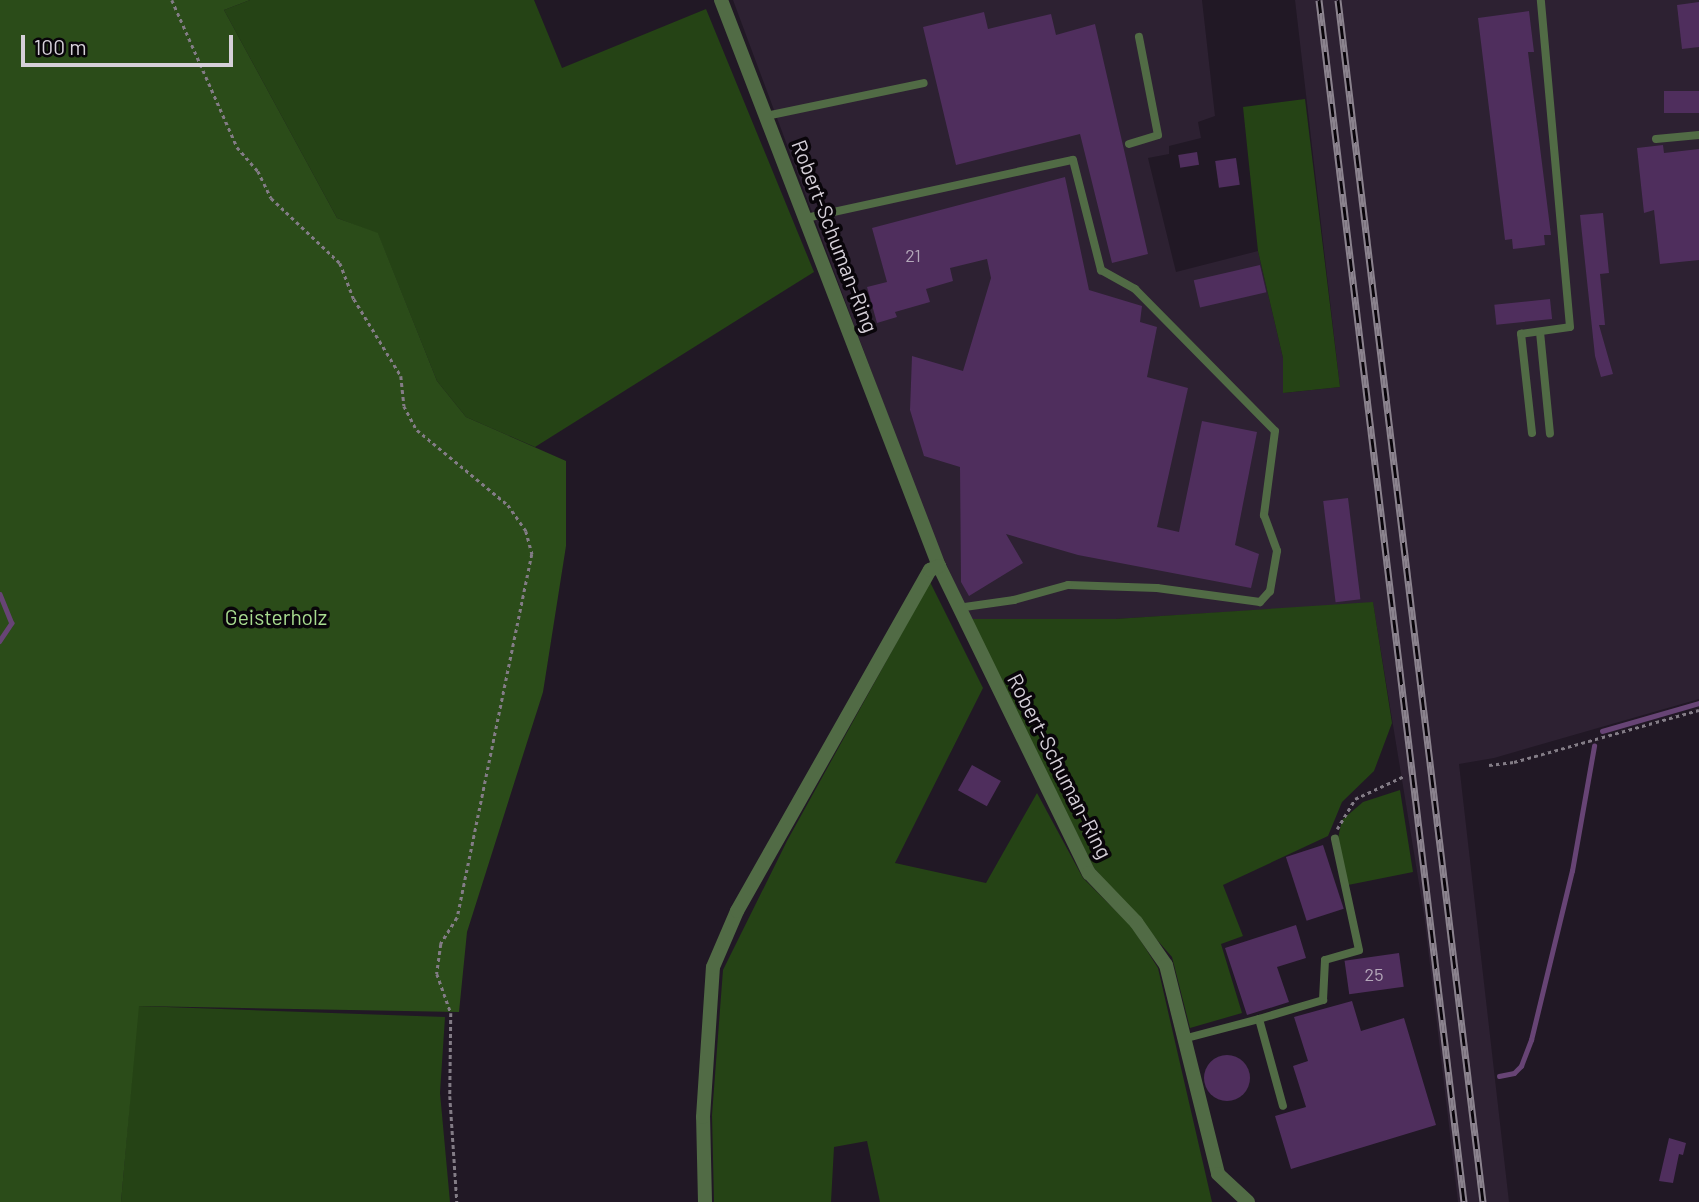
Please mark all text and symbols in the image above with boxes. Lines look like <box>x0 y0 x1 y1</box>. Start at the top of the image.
scale bar <box>24 21 236 65</box>
text: 100 m <box>34 34 87 59</box>
street label: Robert-Schuman-Ring <box>787 136 883 336</box>
house number: 21 <box>905 244 921 266</box>
park label: Geisterholz <box>225 604 327 630</box>
street label: Robert-Schuman-Ring <box>1002 669 1118 863</box>
house number: 25 <box>1365 963 1383 985</box>

